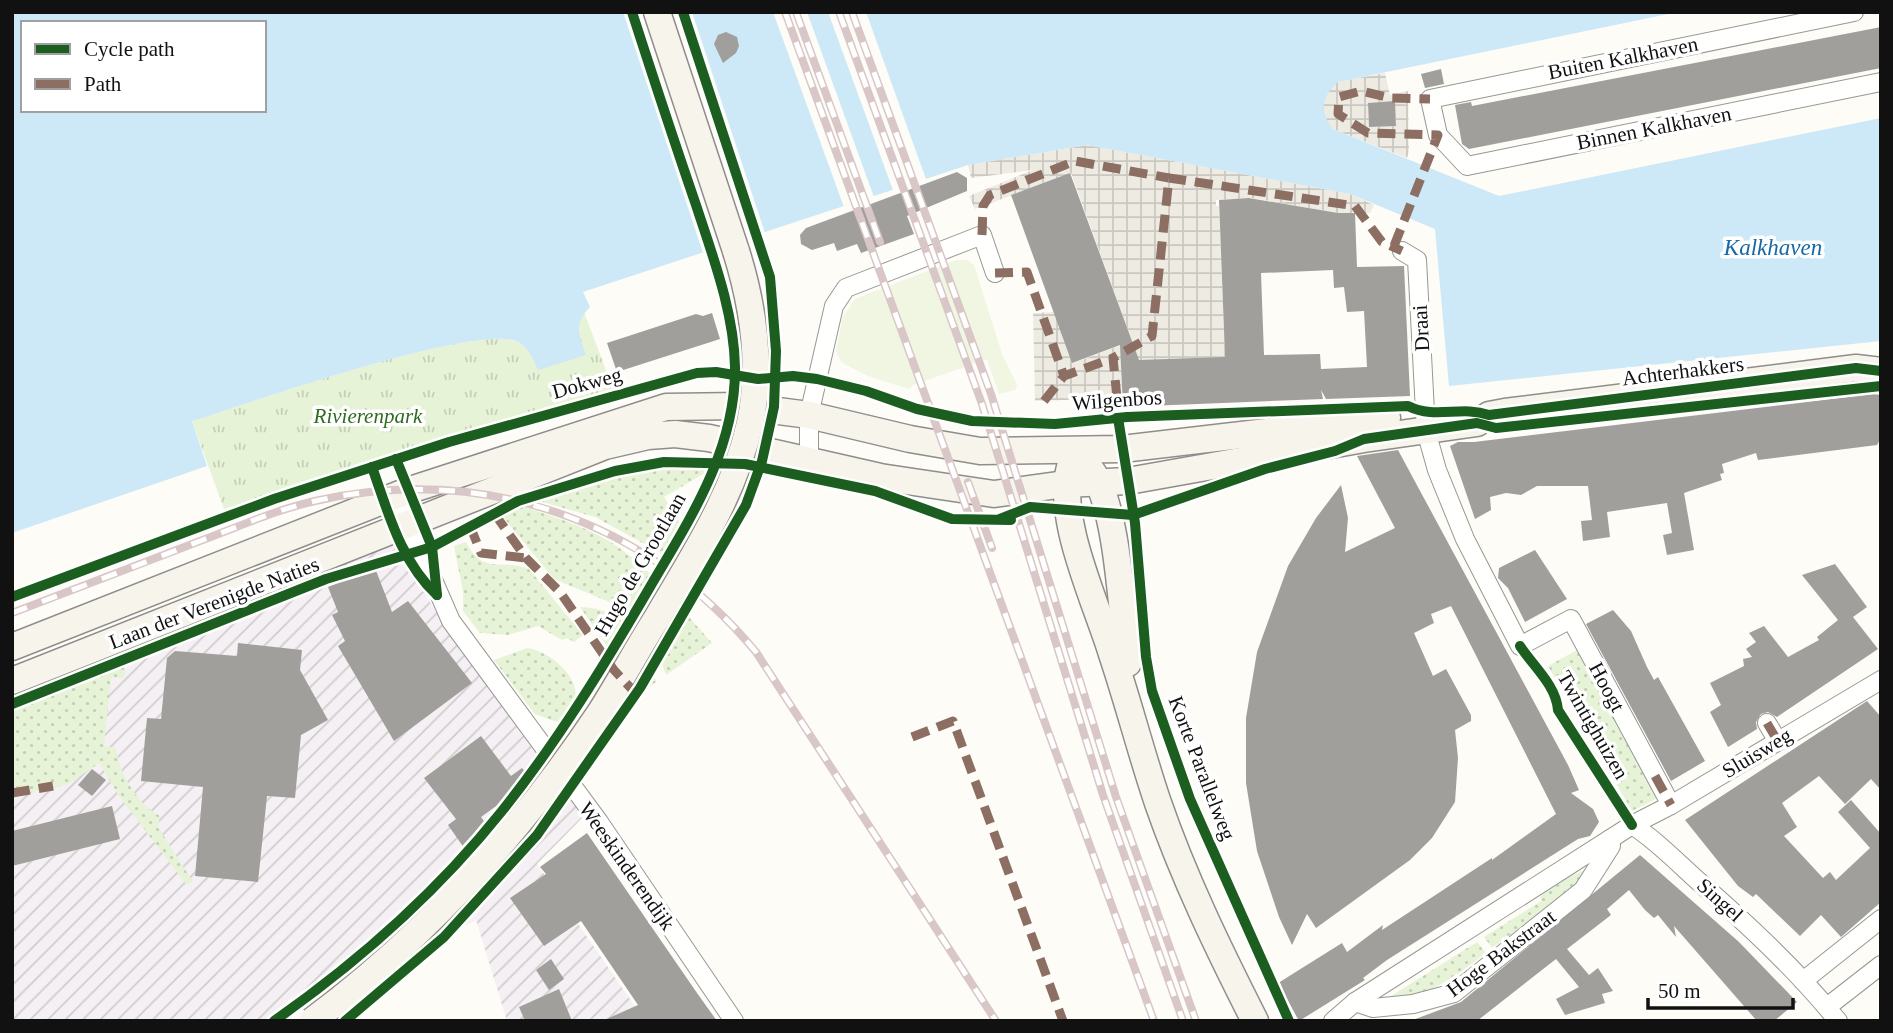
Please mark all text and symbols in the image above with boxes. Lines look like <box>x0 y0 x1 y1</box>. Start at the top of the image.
legend <box>21 21 266 112</box>
street label: Buiten Kalkhaven <box>1546 32 1700 84</box>
text: Cycle path <box>84 37 175 61</box>
text: Path <box>84 72 122 96</box>
street label: Binnen Kalkhaven <box>1575 101 1734 155</box>
water label: Kalkhaven <box>1723 235 1822 260</box>
street label: Draai <box>1408 304 1434 352</box>
street label: Achterhakkers <box>1621 352 1745 390</box>
street label: Dokweg <box>550 362 625 404</box>
street label: Wilgenbos <box>1071 385 1163 415</box>
park label: Rivierenpark <box>313 404 423 428</box>
street label: Hugo de Grootlaan <box>589 488 691 640</box>
street label: Laan der Verenigde Naties <box>106 552 322 654</box>
street label: Hoogt <box>1584 658 1630 716</box>
street label: Twintighuizen <box>1552 667 1634 784</box>
street label: Korte Parallelweg <box>1164 693 1241 844</box>
street label: Sluisweg <box>1718 723 1797 783</box>
street label: Weeskinderendijk <box>574 797 680 935</box>
street label: Singel <box>1692 873 1748 927</box>
street label: Hoge Bakstraat <box>1442 904 1560 1002</box>
scale bar <box>1648 967 1793 1011</box>
text: 50 m <box>1658 979 1701 1003</box>

